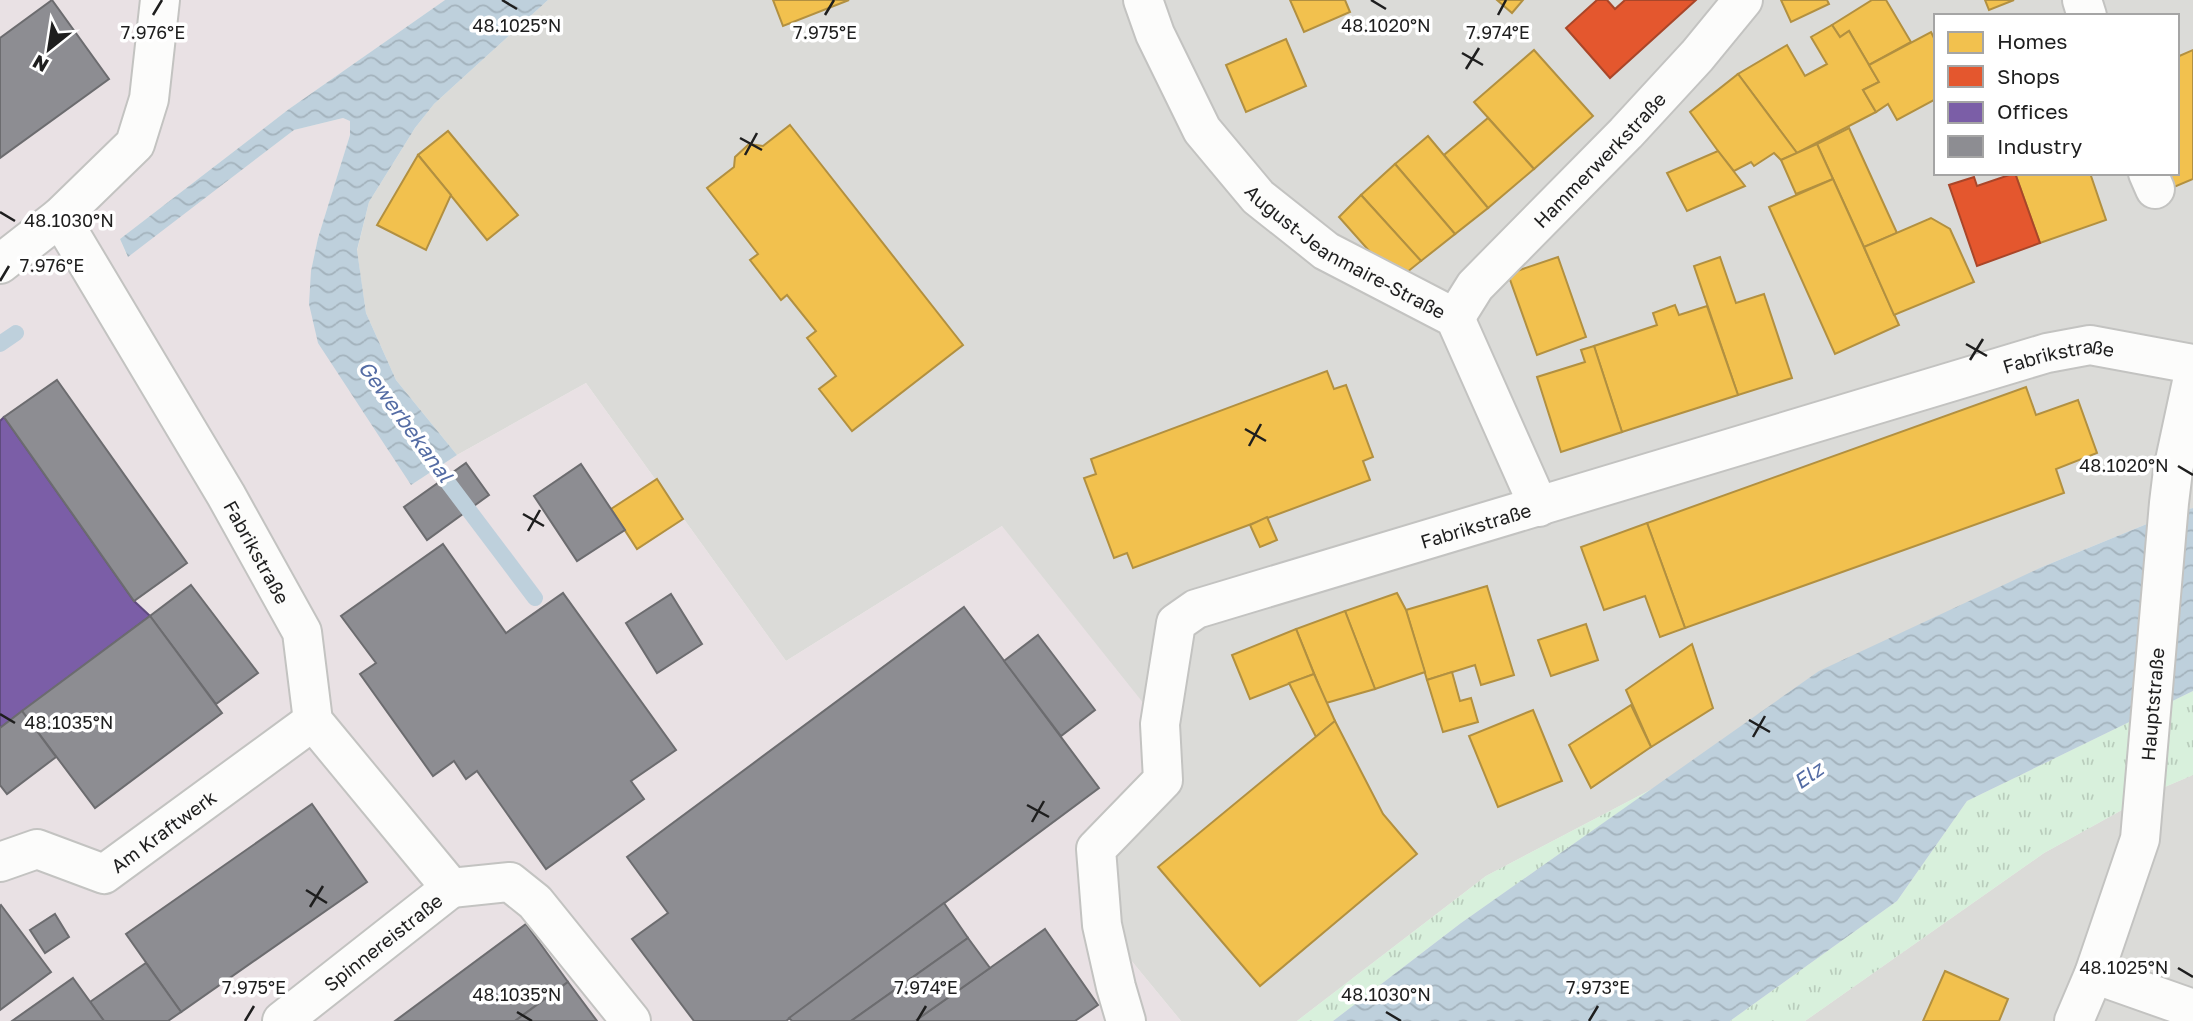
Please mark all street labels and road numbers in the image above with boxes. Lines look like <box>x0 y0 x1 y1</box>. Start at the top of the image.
street label: Hammerwerkstraße <box>1528 87 1670 232</box>
street label: August-Jeanmaire-Straße <box>1241 180 1450 323</box>
street label: Fabrikstraße <box>2000 333 2116 377</box>
street label: Fabrikstraße <box>220 496 295 607</box>
street label: Fabrikstraße <box>1417 497 1534 552</box>
street label: Hauptstraße <box>2135 647 2168 762</box>
street label: Am Kraftwerk <box>106 784 220 877</box>
street label: Spinnereistraße <box>319 888 446 996</box>

